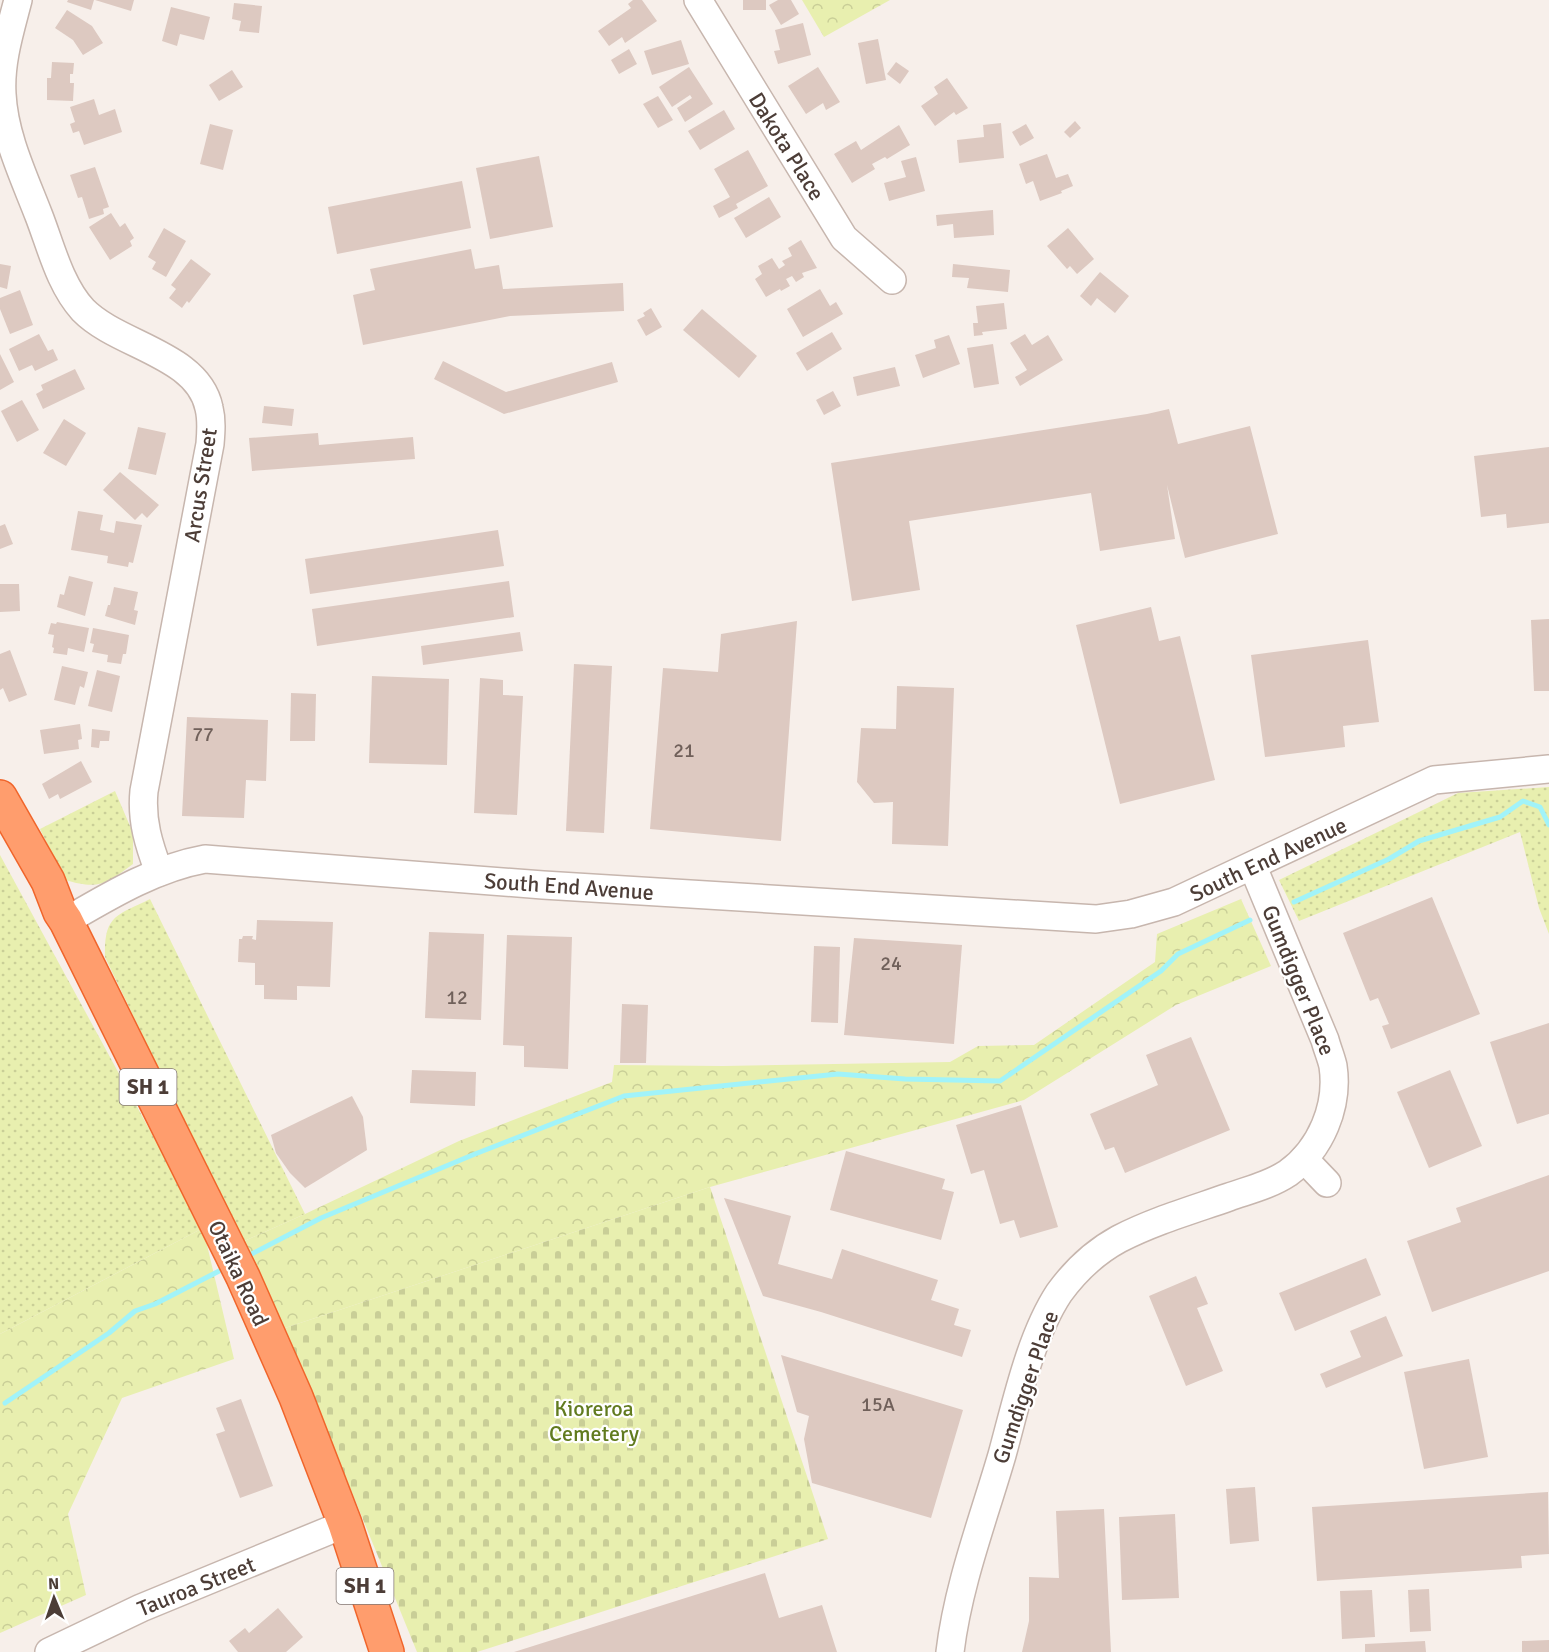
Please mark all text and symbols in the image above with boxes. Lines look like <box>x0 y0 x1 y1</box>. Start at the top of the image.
street label: Dakota Place <box>743 87 830 205</box>
street label: Arcus Street <box>178 426 223 544</box>
house number: 77 <box>192 722 214 747</box>
house number: 21 <box>673 738 695 763</box>
street label: South End Avenue <box>1185 811 1351 908</box>
street label: South End Avenue <box>483 867 655 906</box>
street label: Gumdigger Place <box>1256 901 1341 1059</box>
house number: 24 <box>880 951 902 976</box>
house number: 12 <box>446 985 468 1010</box>
road number: SH 1 <box>120 1069 176 1105</box>
street label: Otaika Road <box>202 1216 275 1330</box>
street label: Gumdigger Place <box>987 1307 1064 1467</box>
house number: 15A <box>861 1392 895 1417</box>
park label: Kioreroa Cemetery <box>549 1395 640 1447</box>
street label: Tauroa Street <box>133 1550 259 1622</box>
north arrow <box>24 1568 84 1628</box>
road number: SH 1 <box>336 1568 394 1604</box>
text: N <box>48 1574 59 1594</box>

